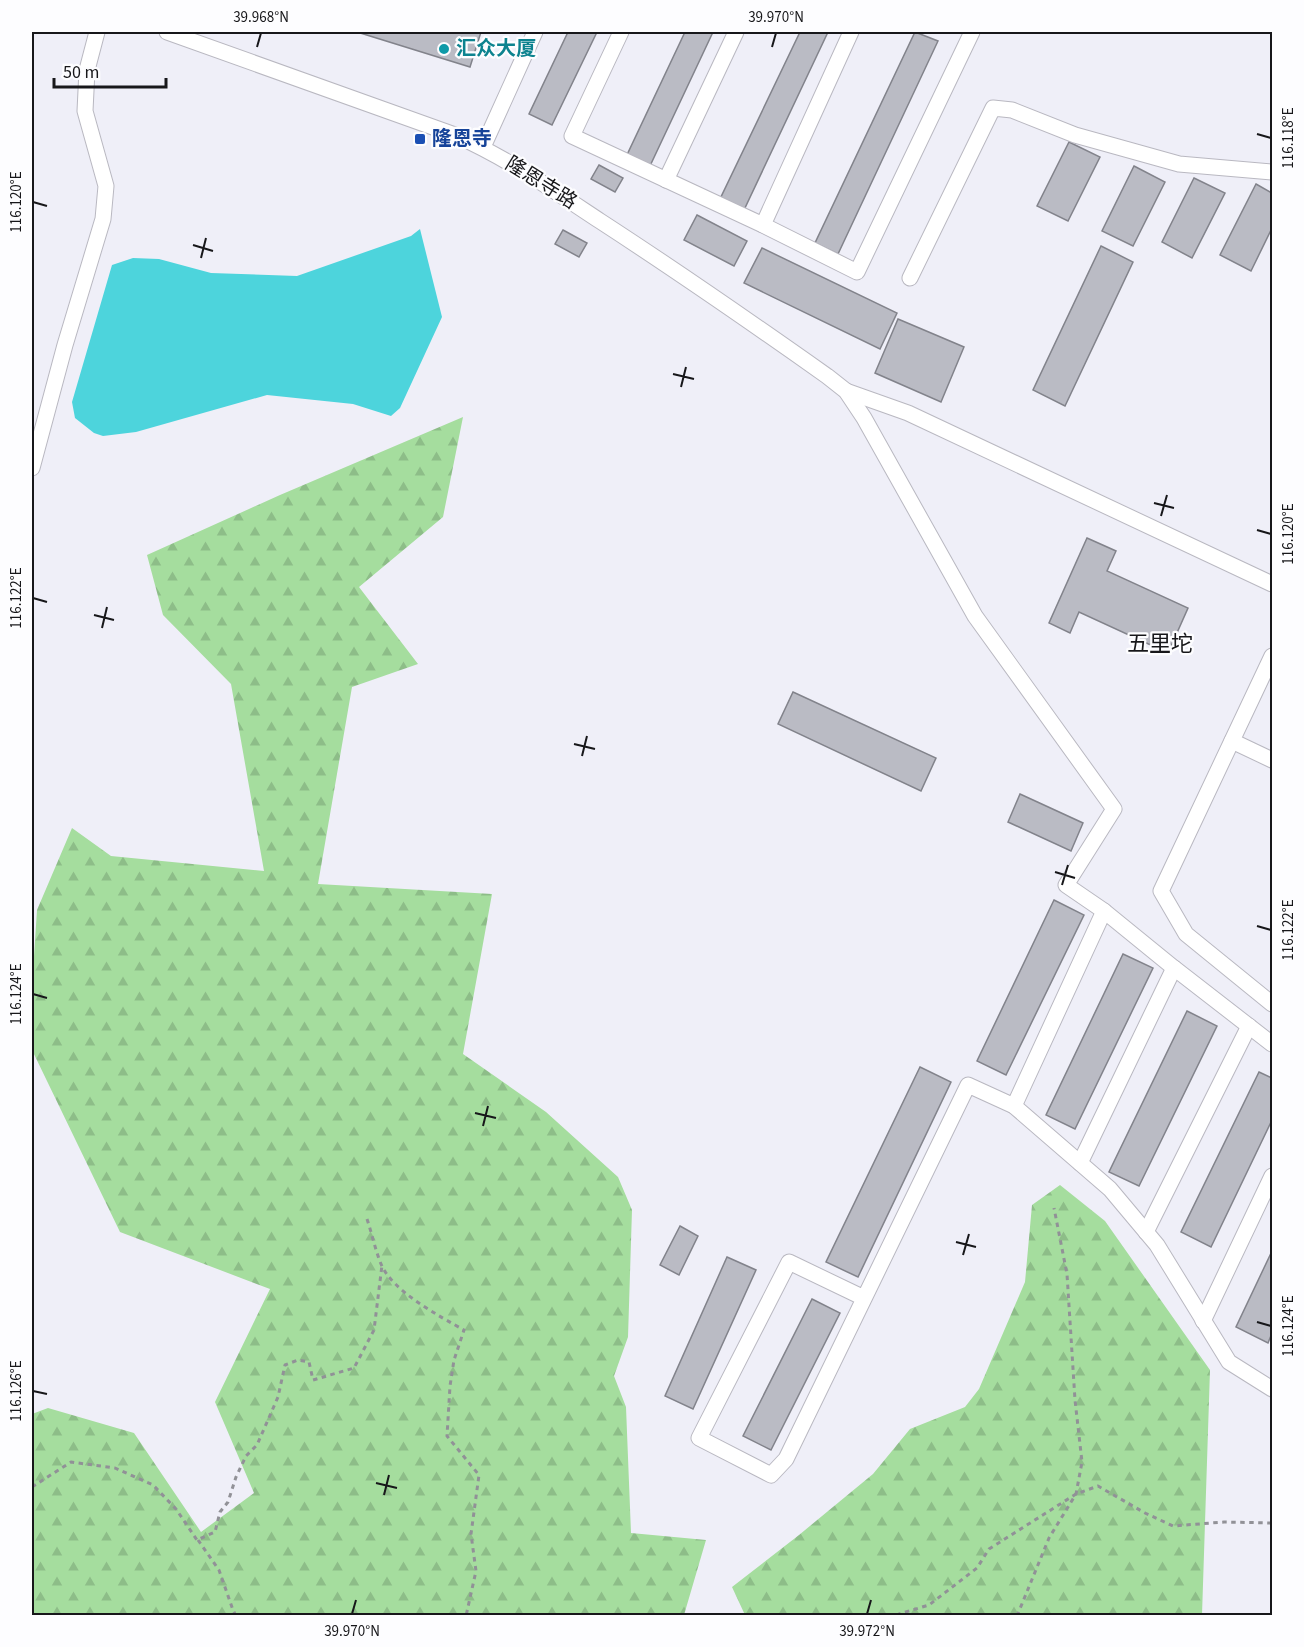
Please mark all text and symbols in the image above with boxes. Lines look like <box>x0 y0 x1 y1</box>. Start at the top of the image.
text: 39.968°N <box>233 7 289 28</box>
text: 39.970°N <box>748 7 804 28</box>
place label: 汇众大厦 <box>456 35 536 63</box>
marker: 汇众大厦 <box>437 42 451 56</box>
scale bar <box>54 51 166 89</box>
text: 50 m <box>63 60 99 85</box>
text: 116.118°E <box>1278 107 1299 169</box>
place label: 隆恩寺 <box>432 125 492 153</box>
marker: 隆恩寺 <box>413 132 427 146</box>
street label: 隆恩寺路 <box>500 150 582 216</box>
text: 116.120°E <box>6 171 27 233</box>
text: 116.120°E <box>1278 503 1299 565</box>
text: 116.122°E <box>6 567 27 629</box>
district label: 五里坨 <box>1127 628 1193 660</box>
text: 116.122°E <box>1278 899 1299 961</box>
text: 116.124°E <box>6 963 27 1025</box>
text: 116.124°E <box>1278 1295 1299 1357</box>
text: 116.126°E <box>6 1360 27 1422</box>
text: 39.970°N <box>324 1621 380 1642</box>
text: 39.972°N <box>839 1621 895 1642</box>

